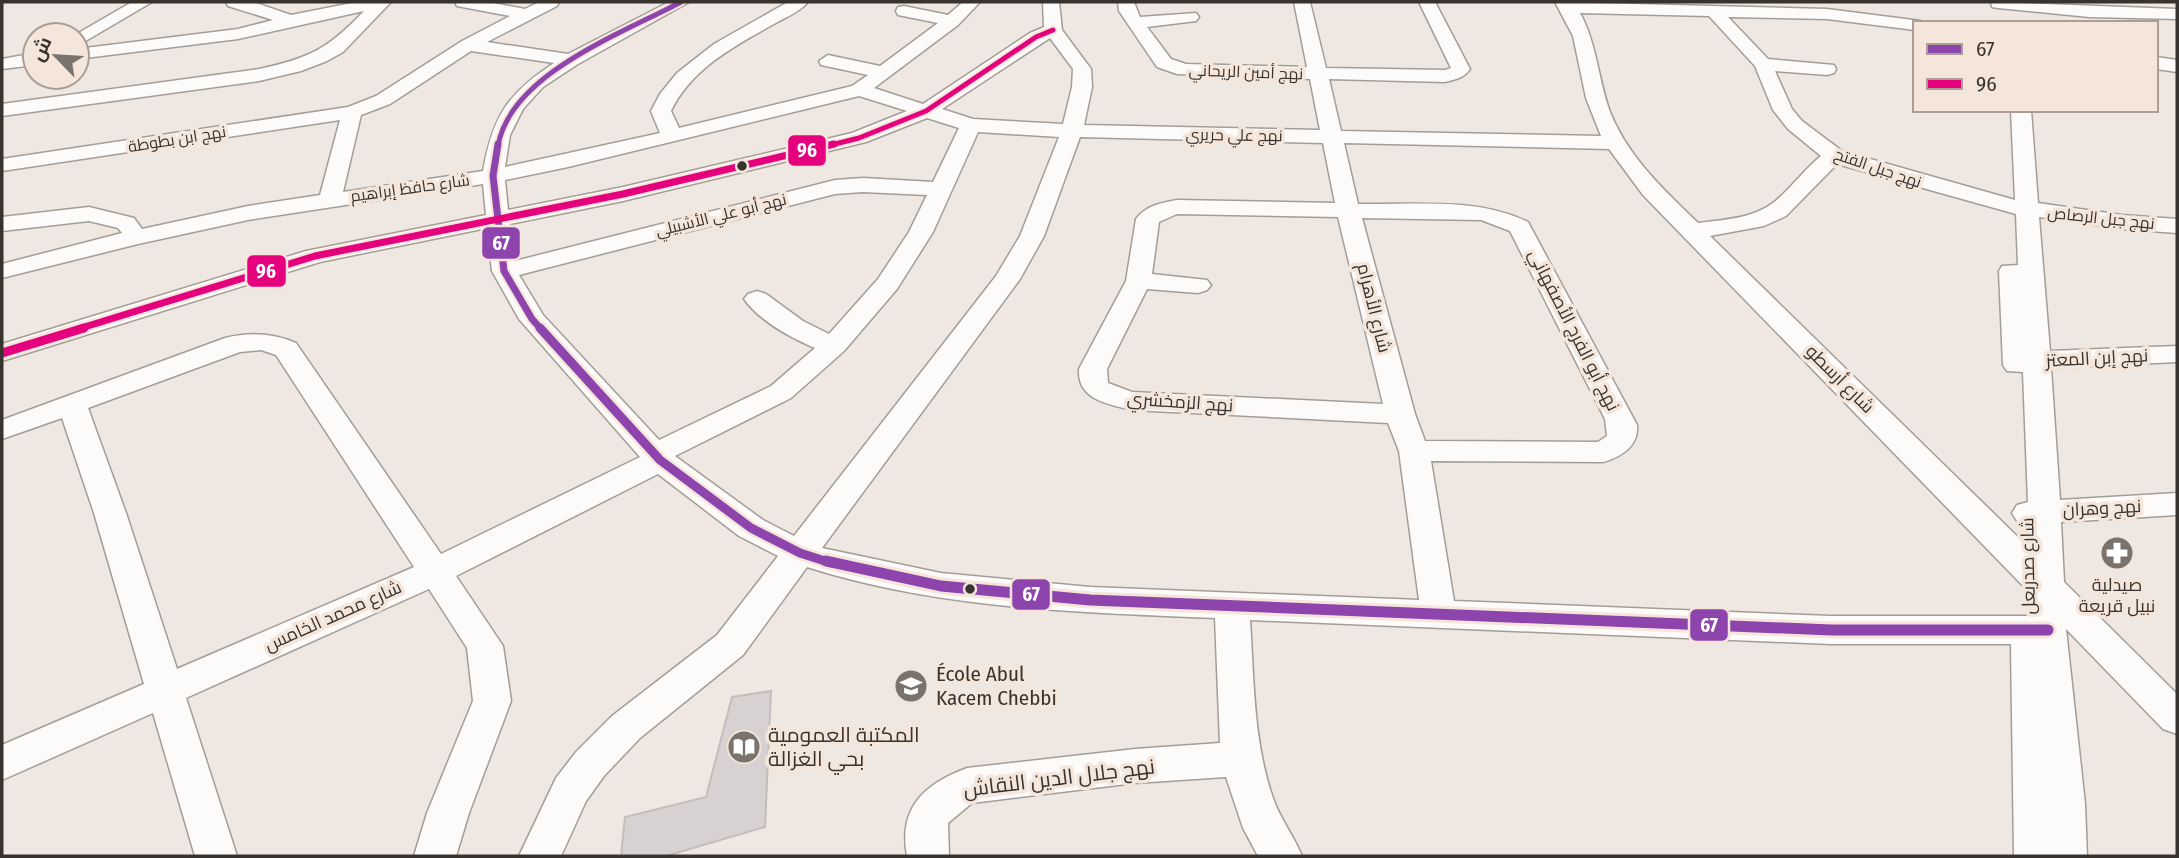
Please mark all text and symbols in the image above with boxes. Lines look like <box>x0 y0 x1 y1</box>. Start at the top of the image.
north arrow <box>21 21 91 91</box>
legend <box>1913 21 2158 112</box>
text: ش <box>25 33 57 65</box>
text: 67 <box>1976 36 1995 62</box>
street label: نهج أمين الريحاني <box>1188 61 1304 87</box>
text: 96 <box>1976 71 1997 97</box>
street label: نهج ابن بطوطة <box>127 122 228 158</box>
street label: نهج علي حريري <box>1185 125 1283 149</box>
line badge: 96 <box>787 134 827 167</box>
text: 96 <box>797 139 817 162</box>
street label: نهج جبل الفتح <box>1831 144 1924 194</box>
unlabelled marker <box>735 159 749 173</box>
street label: شارع حافظ إبراهيم <box>349 170 471 208</box>
street label: نهج أبو علي الأشبيلي <box>654 190 789 244</box>
street label: نهج جبل الرصاص <box>2046 203 2155 235</box>
line badge: 67 <box>481 226 521 260</box>
text: 67 <box>492 232 510 255</box>
street label: نهج أبو الفرج الأصفهاني <box>1521 245 1624 416</box>
line badge: 96 <box>246 254 287 288</box>
text: 96 <box>256 260 276 283</box>
street label: شارع الأهرام <box>1351 261 1396 355</box>
street label: شارع أرسطو <box>1801 340 1879 418</box>
street label: نهج إبن المعتز <box>2044 344 2149 373</box>
street label: نهج الزمخشري <box>1126 387 1234 420</box>
street label: نهج وهران <box>2062 495 2142 522</box>
street label: شارع صدربعل <box>2016 517 2041 615</box>
pharmacy icon: صيدلية نبيل قريعة <box>2098 534 2136 572</box>
place label: صيدلية نبيل قريعة <box>2079 574 2155 617</box>
street label: شارع محمد الخامس <box>261 576 405 657</box>
line badge: 67 <box>1011 578 1051 611</box>
unlabelled marker <box>963 582 977 596</box>
text: 67 <box>1022 583 1040 606</box>
line badge: 67 <box>1689 608 1729 642</box>
text: 67 <box>1700 614 1718 637</box>
place label: École Abul Kacem Chebbi <box>936 661 1057 711</box>
school or university icon: École Abul Kacem Chebbi <box>892 667 930 705</box>
place label: المكتبة العمومية بحي الغزالة <box>768 722 920 775</box>
library icon: المكتبة العمومية بحي الغزالة <box>725 728 763 766</box>
street label: نهج جلال الدين النقاش <box>962 753 1156 804</box>

